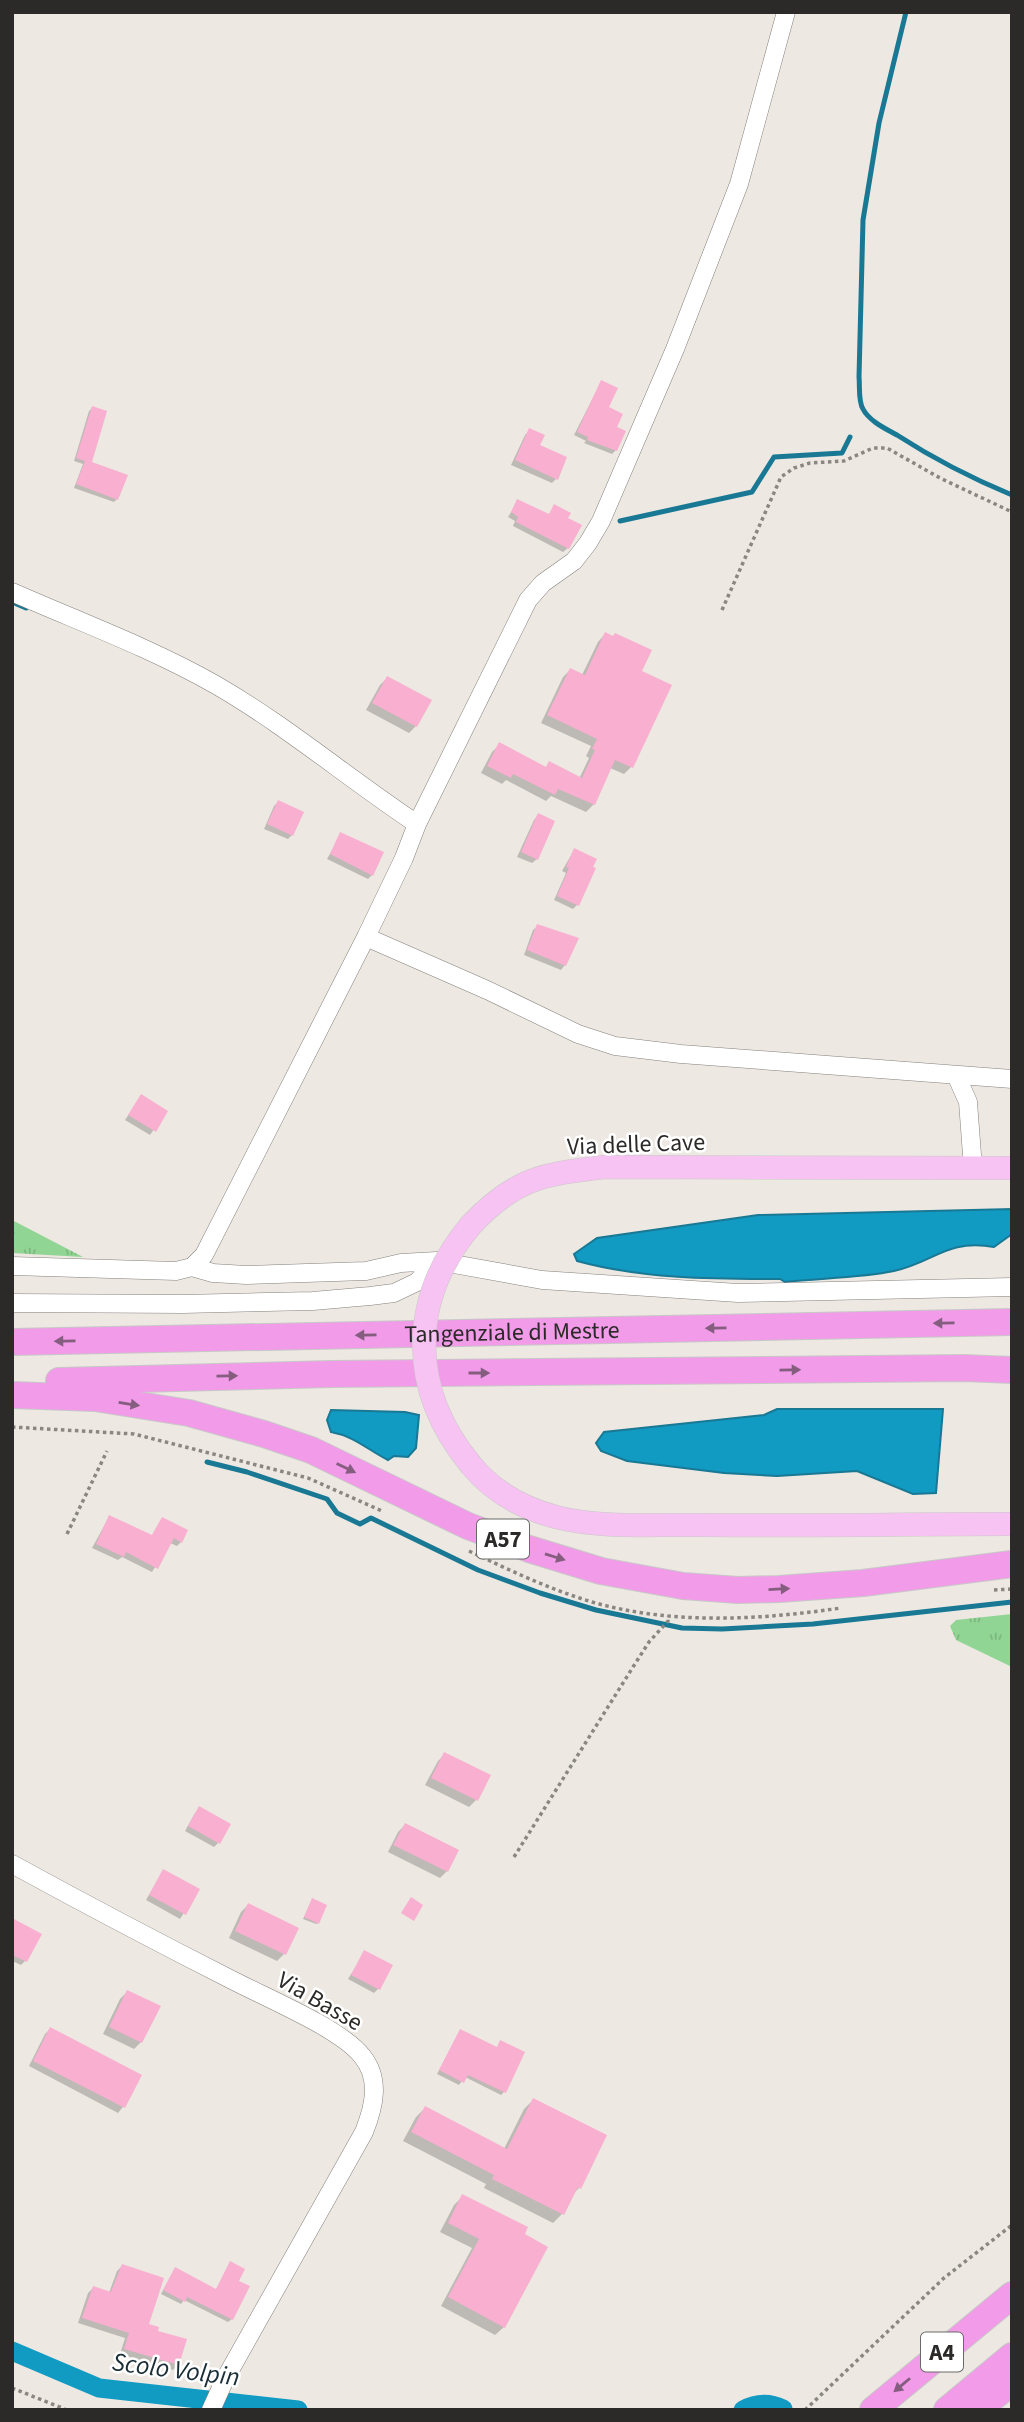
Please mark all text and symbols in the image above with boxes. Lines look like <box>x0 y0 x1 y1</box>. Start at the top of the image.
street label: Via delle Cave <box>566 1125 706 1164</box>
street label: Tangenziale di Mestre <box>404 1313 620 1352</box>
one-way arrow <box>932 1318 954 1329</box>
one-way arrow <box>705 1322 727 1334</box>
one-way arrow <box>355 1329 377 1341</box>
one-way arrow <box>54 1335 76 1347</box>
one-way arrow <box>779 1365 801 1376</box>
one-way arrow <box>469 1367 491 1379</box>
one-way arrow <box>217 1371 239 1382</box>
one-way arrow <box>118 1399 140 1410</box>
one-way arrow <box>336 1462 356 1473</box>
road number: A57 <box>477 1520 529 1558</box>
one-way arrow <box>545 1552 566 1562</box>
one-way arrow <box>768 1583 790 1594</box>
street label: Via Basse <box>271 1963 369 2040</box>
road number: A4 <box>921 2332 963 2372</box>
water label: Scolo Volpin <box>110 2343 242 2396</box>
one-way arrow <box>894 2377 911 2392</box>

